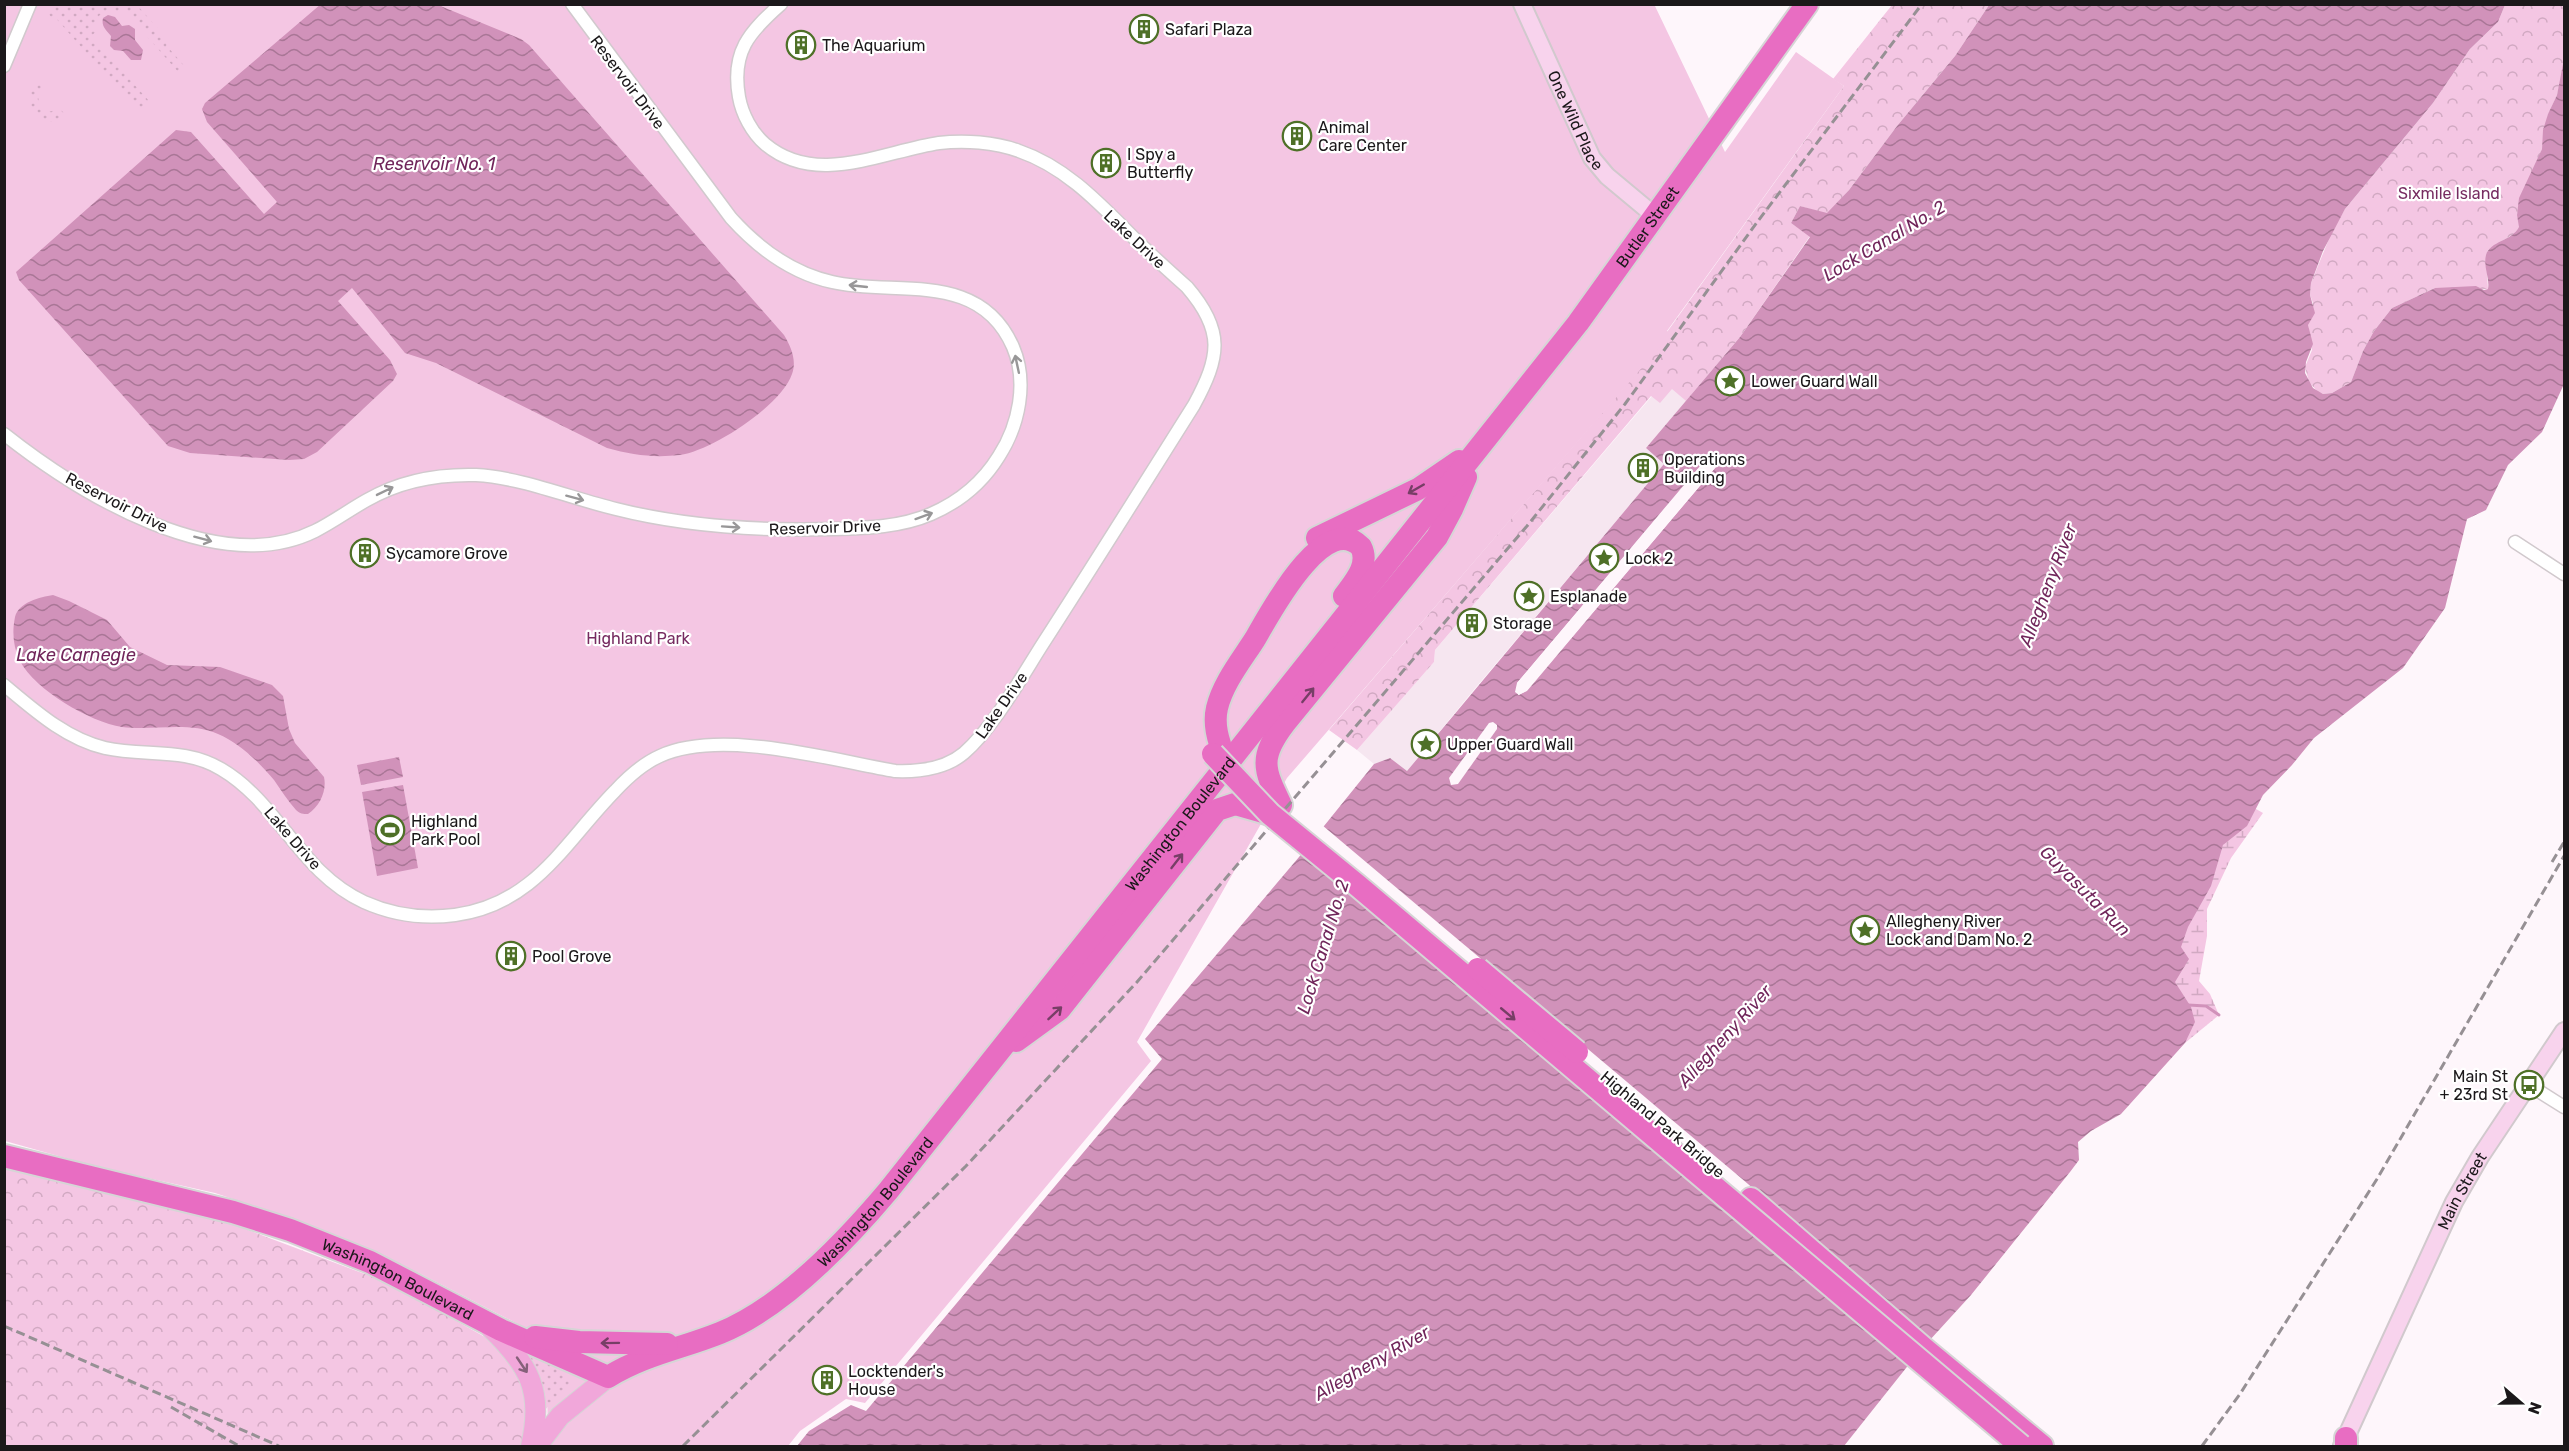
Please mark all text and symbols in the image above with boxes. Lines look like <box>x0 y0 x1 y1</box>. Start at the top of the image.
building icon: Safari Plaza <box>1128 13 1160 45</box>
place label: Safari Plaza <box>1165 20 1252 39</box>
building icon: The Aquarium <box>785 29 817 61</box>
street label: Reservoir Drive <box>586 32 669 133</box>
place label: The Aquarium <box>822 36 926 55</box>
street label: One Wild Place <box>1544 68 1607 174</box>
place label: Animal Care Center <box>1318 118 1407 155</box>
building icon: Animal Care Center <box>1281 120 1313 152</box>
place label: I Spy a Butterfly <box>1127 145 1193 182</box>
building icon: I Spy a Butterfly <box>1090 147 1122 179</box>
water label: Reservoir No. 1 <box>373 153 496 175</box>
street label: Butler Street <box>1612 183 1683 271</box>
park label: Sixmile Island <box>2398 184 2500 203</box>
water label: Lock Canal No. 2 <box>1819 196 1949 286</box>
street label: Lake Drive <box>1100 206 1169 273</box>
one-way arrow <box>849 280 868 291</box>
one-way arrow <box>1011 355 1022 374</box>
place icon: Lower Guard Wall <box>1714 365 1746 397</box>
place label: Lower Guard Wall <box>1751 372 1878 391</box>
place label: Operations Building <box>1664 450 1745 487</box>
building icon: Operations Building <box>1627 452 1659 484</box>
street label: Reservoir Drive <box>62 468 171 536</box>
one-way arrow <box>1408 484 1425 496</box>
one-way arrow <box>375 485 393 497</box>
one-way arrow <box>565 493 584 505</box>
one-way arrow <box>914 510 933 521</box>
street label: Reservoir Drive <box>769 516 882 539</box>
water label: Allegheny River <box>2014 519 2082 651</box>
one-way arrow <box>720 521 740 532</box>
one-way arrow <box>193 534 212 546</box>
building icon: Sycamore Grove <box>349 537 381 569</box>
place icon: Lock 2 <box>1588 542 1620 574</box>
place label: Sycamore Grove <box>386 544 508 563</box>
place label: Lock 2 <box>1625 549 1673 568</box>
place icon: Esplanade <box>1513 580 1545 612</box>
place label: Esplanade <box>1550 587 1627 606</box>
building icon: Storage <box>1456 607 1488 639</box>
place label: Storage <box>1493 614 1552 633</box>
park label: Highland Park <box>586 629 691 648</box>
water label: Lake Carnegie <box>16 644 136 666</box>
street label: Lake Drive <box>972 668 1031 742</box>
one-way arrow <box>1302 687 1315 703</box>
place icon: Upper Guard Wall <box>1410 728 1442 760</box>
place label: Upper Guard Wall <box>1447 735 1573 754</box>
street label: Washington Boulevard <box>1121 753 1240 895</box>
street label: Lake Drive <box>260 803 325 874</box>
place label: Highland Park Pool <box>411 812 480 849</box>
sports icon: Highland Park Pool <box>374 814 406 846</box>
water label: Guyasuta Run <box>2035 841 2135 941</box>
one-way arrow <box>1170 853 1183 869</box>
water label: Lock Canal No. 2 <box>1292 877 1354 1017</box>
place label: Allegheny River Lock and Dam No. 2 <box>1886 912 2032 949</box>
place icon: Allegheny River Lock and Dam No. 2 <box>1849 914 1881 946</box>
building icon: Pool Grove <box>495 940 527 972</box>
place label: Pool Grove <box>532 947 612 966</box>
water label: Allegheny River <box>1673 980 1777 1092</box>
one-way arrow <box>1047 1006 1062 1020</box>
one-way arrow <box>1500 1008 1516 1021</box>
street label: Highland Park Bridge <box>1597 1067 1729 1182</box>
place label: Main St + 23rd St <box>2440 1067 2508 1104</box>
bus stop icon: Main St + 23rd St <box>2513 1069 2545 1101</box>
street label: Washington Boulevard <box>814 1133 937 1271</box>
street label: Main Street <box>2434 1148 2491 1233</box>
street label: Washington Boulevard <box>319 1235 477 1324</box>
water label: Allegheny River <box>1309 1320 1435 1405</box>
one-way arrow <box>600 1337 620 1349</box>
one-way arrow <box>516 1356 528 1372</box>
place label: Locktender's House <box>848 1362 944 1399</box>
building icon: Locktender's House <box>811 1364 843 1396</box>
north arrow <box>2491 1373 2551 1433</box>
text: N <box>2524 1399 2546 1417</box>

